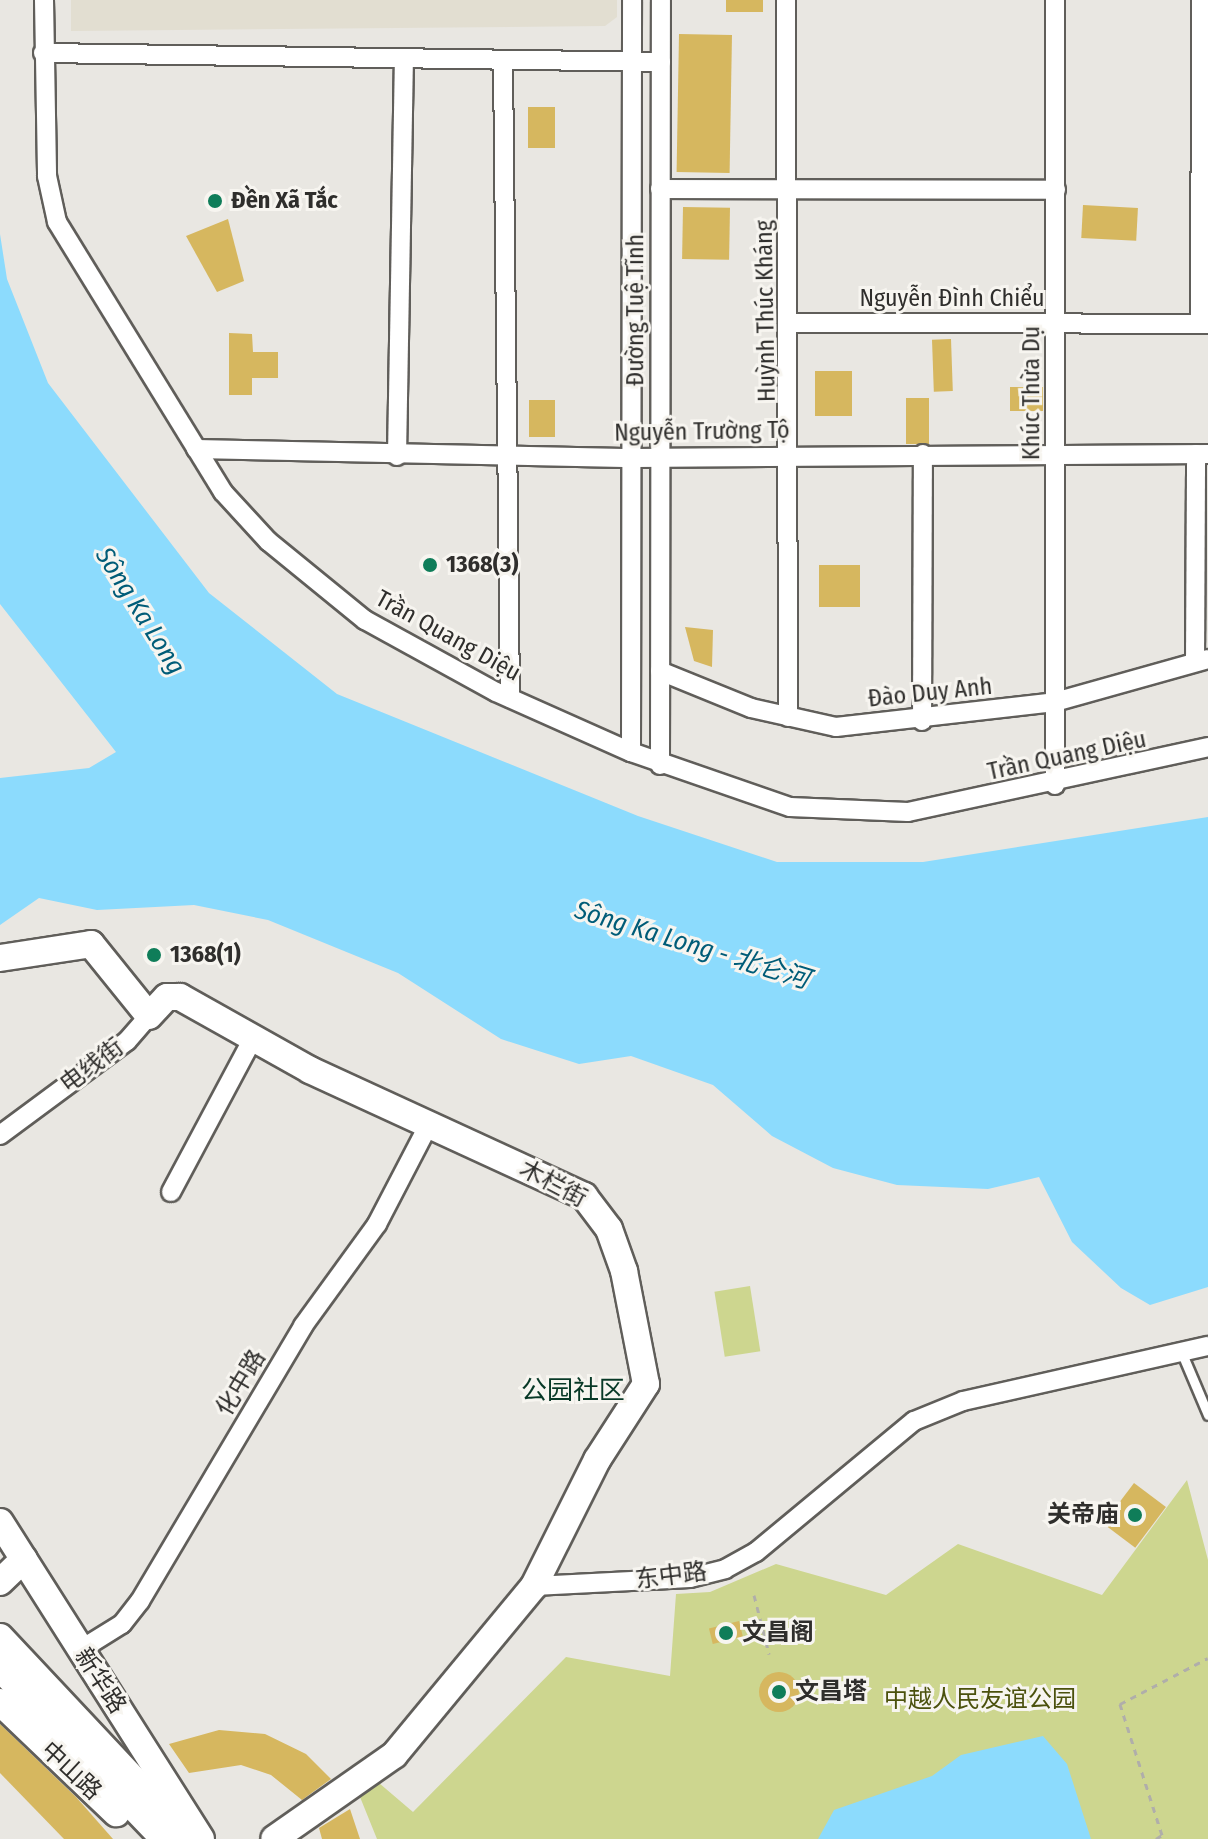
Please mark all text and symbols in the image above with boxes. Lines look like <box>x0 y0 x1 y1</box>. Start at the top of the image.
place label: Đền Xã Tắc <box>231 187 338 215</box>
marker: Đền Xã Tắc <box>206 192 224 210</box>
street label: Huỳnh Thúc Kháng <box>750 220 782 402</box>
street label: Đường Tuệ Tĩnh <box>622 234 650 386</box>
street label: Nguyễn Đình Chiểu <box>859 285 1045 313</box>
street label: Khúc Thừa Dụ <box>1018 326 1046 460</box>
street label: Nguyễn Trường Tộ <box>614 416 790 448</box>
water label: Sông Ka Long <box>89 542 191 680</box>
place label: 1368(3) <box>446 551 518 579</box>
marker: 1368(3) <box>421 556 439 574</box>
street label: Trần Quang Diệu <box>370 584 526 688</box>
street label: Đào Duy Anh <box>866 672 994 714</box>
street label: Trần Quang Diệu <box>985 725 1149 787</box>
water label: Sông Ka Long - 北仑河 <box>571 894 813 996</box>
place label: 1368(1) <box>170 941 241 969</box>
marker: 1368(1) <box>145 946 163 964</box>
street label: 电线街 <box>55 1033 129 1099</box>
street label: 木栏街 <box>514 1154 592 1214</box>
street label: 化中路 <box>210 1345 272 1421</box>
district label: 公园社区 <box>521 1375 625 1407</box>
place label: 关帝庙 <box>1047 1501 1119 1529</box>
marker: 关帝庙 <box>1126 1506 1144 1524</box>
street label: 东中路 <box>634 1557 708 1595</box>
place label: 文昌阁 <box>742 1619 814 1647</box>
marker: 文昌阁 <box>717 1624 735 1642</box>
street label: 新华路 <box>68 1643 132 1719</box>
place label: 文昌塔 <box>795 1678 867 1706</box>
marker: 文昌塔 <box>770 1683 788 1701</box>
park label: 中越人民友谊公园 <box>884 1686 1076 1714</box>
street label: 中山路 <box>35 1736 107 1806</box>

